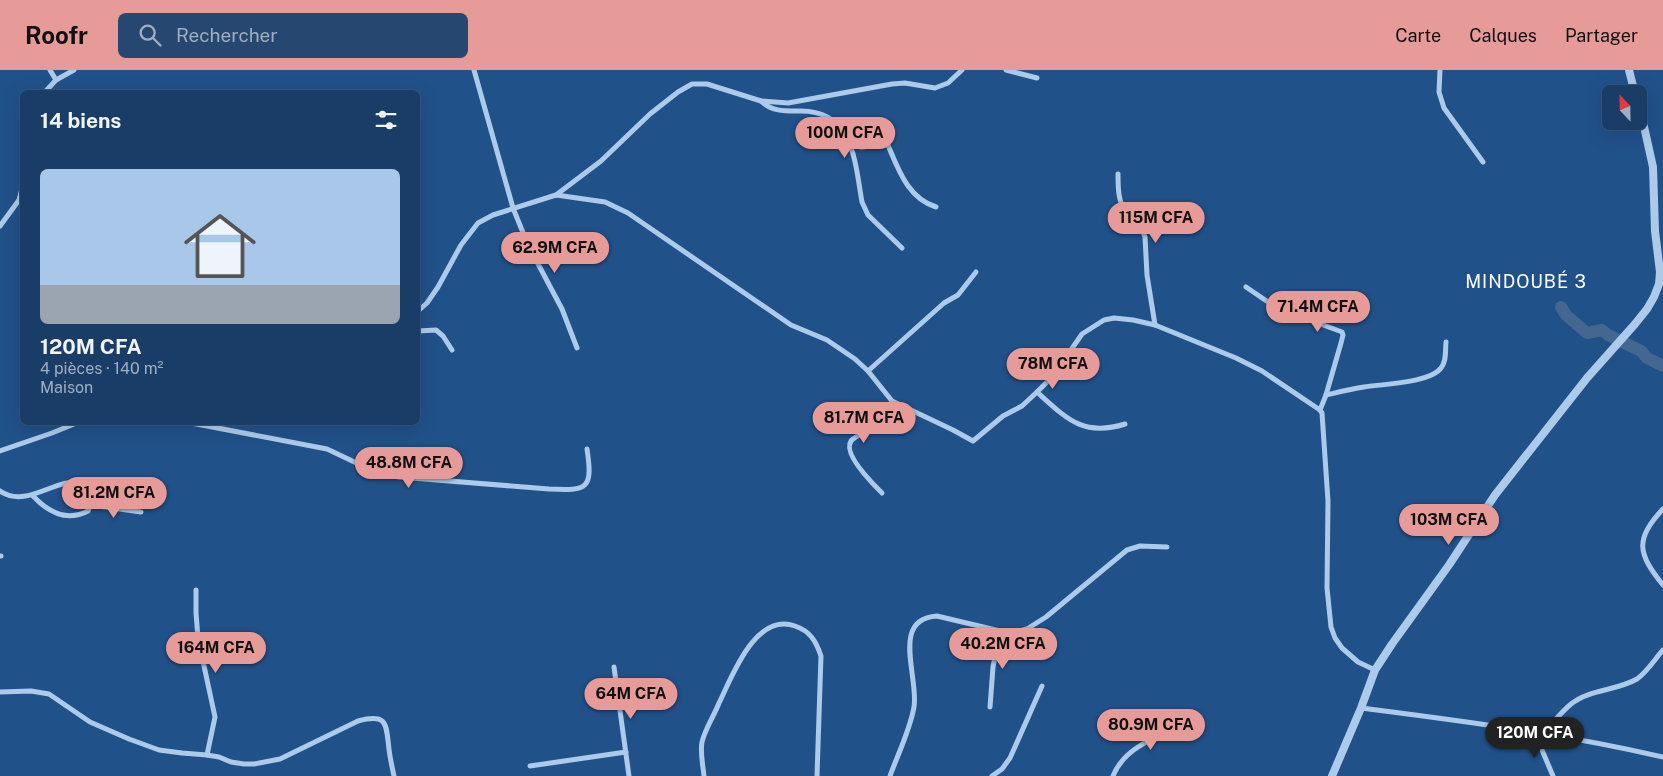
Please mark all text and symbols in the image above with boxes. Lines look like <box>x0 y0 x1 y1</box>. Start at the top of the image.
search box <box>118 13 468 58</box>
text: Roofr <box>25 21 88 49</box>
icon: search <box>136 21 164 49</box>
text: Rechercher <box>176 24 278 46</box>
text: Carte <box>1395 25 1441 46</box>
text: Calques <box>1469 25 1537 46</box>
text: Partager <box>1565 25 1638 46</box>
north arrow <box>1602 85 1648 130</box>
map controls <box>1602 85 1647 130</box>
icon: filters <box>372 106 400 134</box>
text: 14 biens <box>40 108 121 133</box>
pin: 100M CFA <box>793 116 897 159</box>
text: 100M CFA <box>806 123 884 142</box>
icon: home <box>175 201 265 291</box>
pin: 115M CFA <box>1104 202 1208 244</box>
text: 115M CFA <box>1119 208 1193 227</box>
pin: 62.9M CFA <box>498 232 612 274</box>
text: 62.9M CFA <box>512 238 598 257</box>
district label: MINDOUBÉ 3 <box>1465 270 1587 292</box>
pin: 71.4M CFA <box>1261 290 1375 333</box>
text: 71.4M CFA <box>1277 297 1359 316</box>
text: 120M CFA <box>40 334 142 359</box>
pin: 78M CFA <box>1007 348 1099 390</box>
text: 78M CFA <box>1018 354 1088 373</box>
text: 4 pièces · 140 m² <box>40 359 164 378</box>
text: Maison <box>40 378 93 397</box>
pin: 81.7M CFA <box>807 402 921 444</box>
text: 81.7M CFA <box>824 408 904 427</box>
pin: 48.8M CFA <box>352 446 466 489</box>
text: 48.8M CFA <box>366 453 452 472</box>
pin: 81.2M CFA <box>57 476 171 519</box>
text: 81.2M CFA <box>73 483 155 502</box>
pin: 103M CFA <box>1397 504 1501 546</box>
text: 103M CFA <box>1410 510 1488 529</box>
pin: 40.2M CFA <box>946 628 1060 670</box>
pin: 164M CFA <box>164 632 268 674</box>
text: 40.2M CFA <box>960 634 1046 653</box>
text: 164M CFA <box>177 638 255 657</box>
pin: 64M CFA <box>585 678 677 720</box>
text: 64M CFA <box>595 684 667 703</box>
pin: 80.9M CFA <box>1094 708 1208 751</box>
text: 80.9M CFA <box>1108 715 1194 734</box>
pin: 120M CFA <box>1483 716 1587 759</box>
text: 120M CFA <box>1496 723 1574 742</box>

